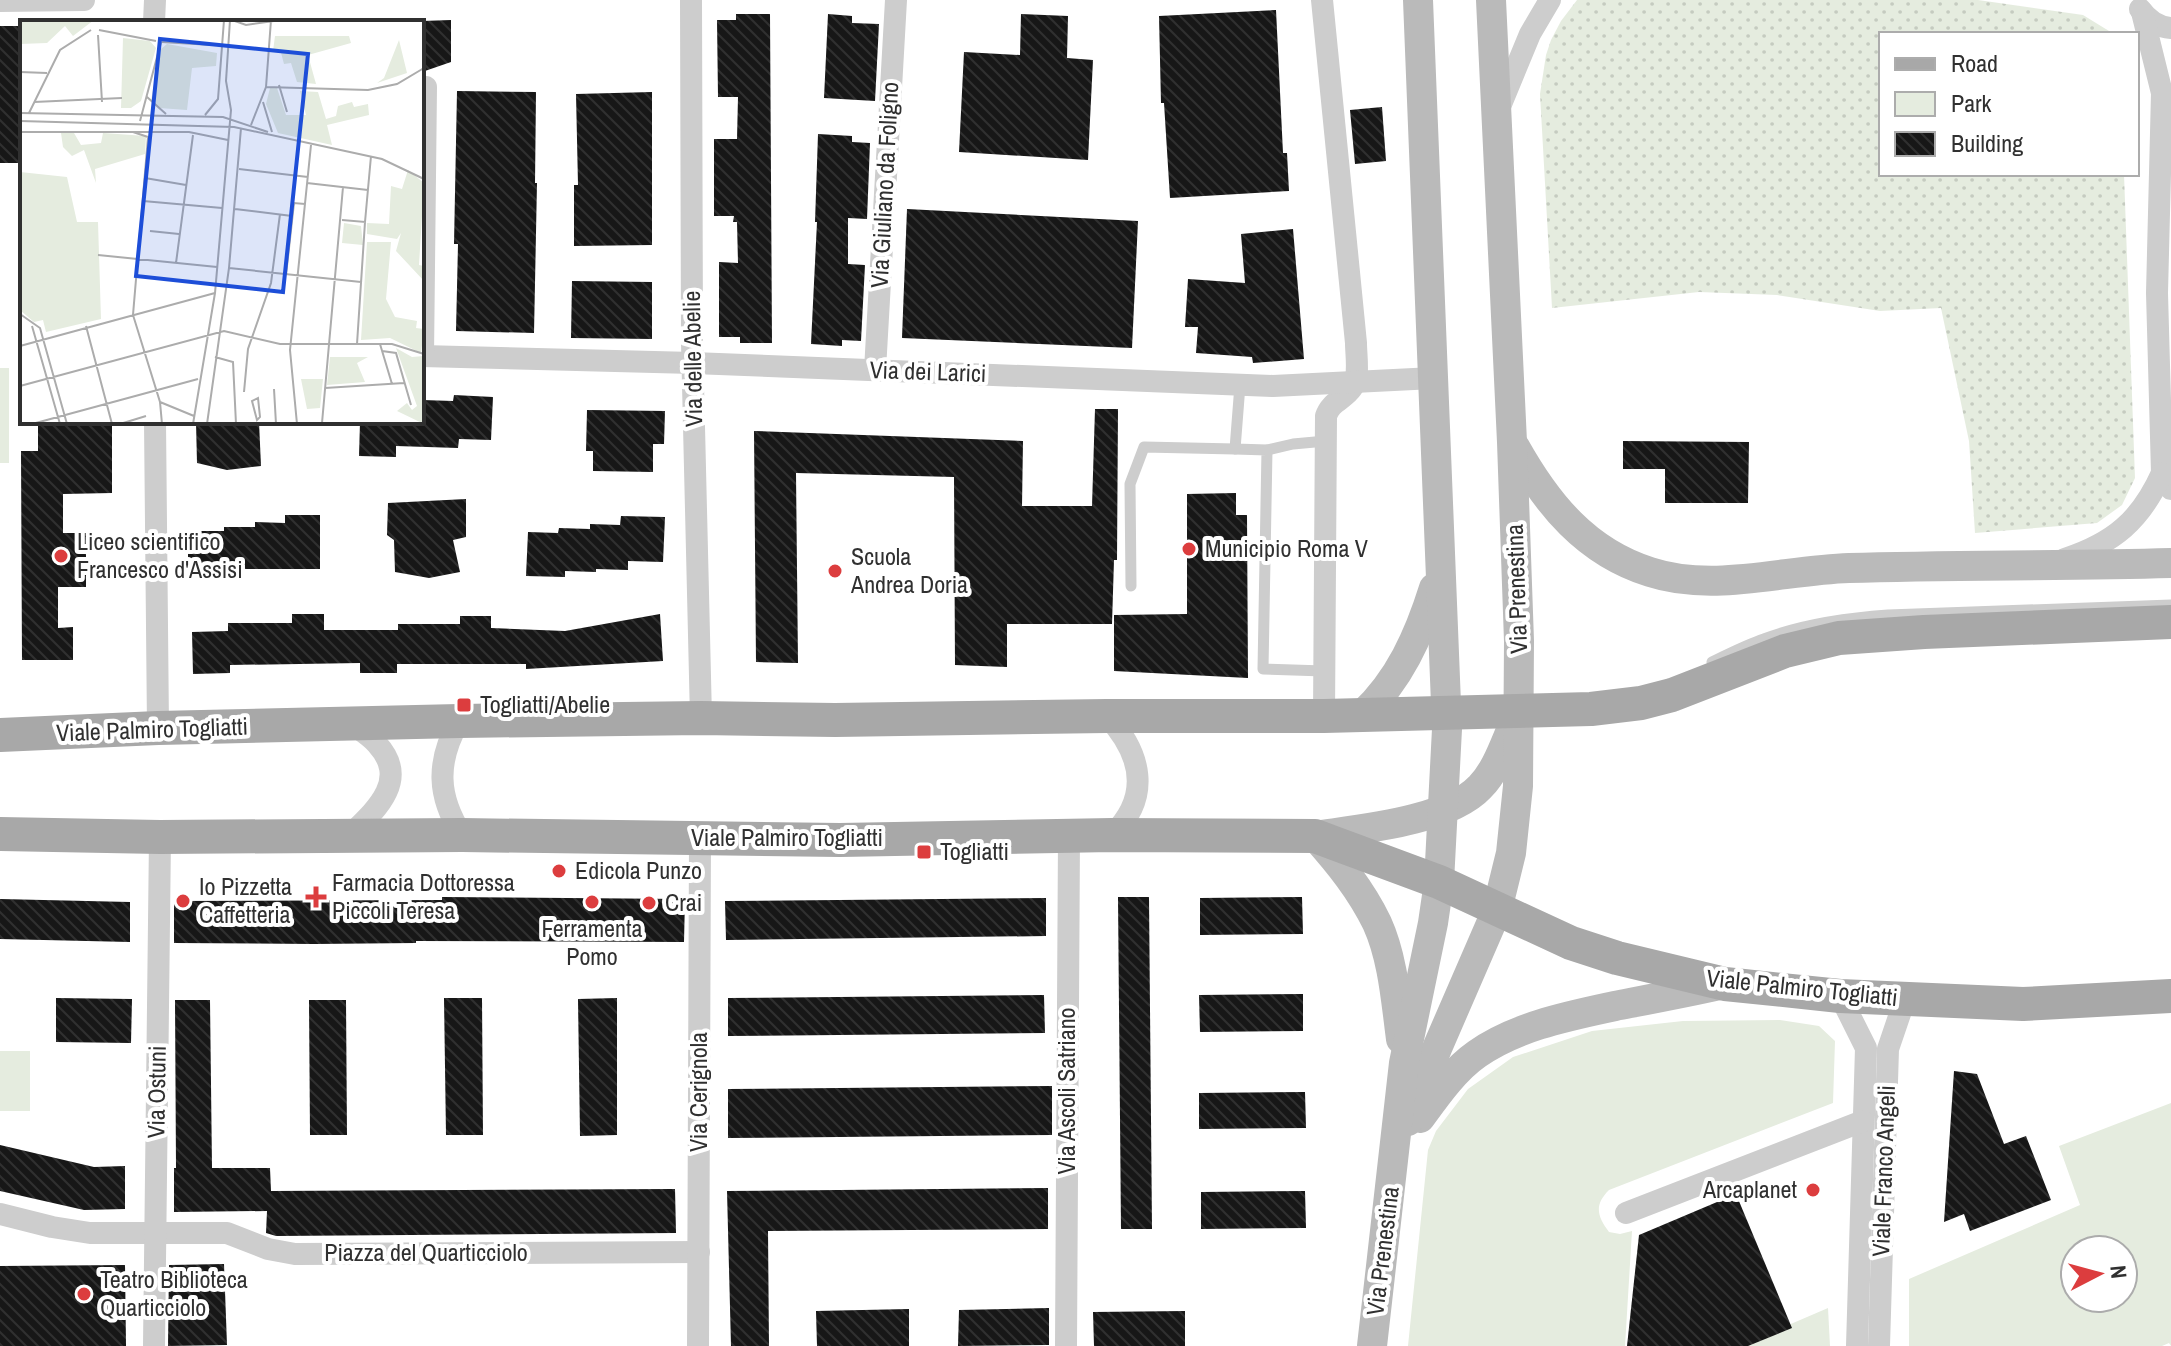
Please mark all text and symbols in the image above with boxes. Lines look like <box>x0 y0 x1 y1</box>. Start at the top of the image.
inset map <box>20 20 424 424</box>
legend <box>1879 32 2139 176</box>
text: Road <box>1951 47 1998 79</box>
street label: Via Giuliano da Foligno <box>863 81 905 289</box>
text: Park <box>1951 87 1992 119</box>
text: Building <box>1951 127 2023 159</box>
street label: Via delle Abelie <box>675 291 709 428</box>
street label: Via dei Larici <box>869 353 987 389</box>
street label: Via Prenestina <box>1498 524 1534 654</box>
place label: Liceo scientifico Francesco d'Assisi <box>77 525 243 585</box>
place label: Municipio Roma V <box>1205 532 1368 564</box>
place label: Scuola Andrea Doria <box>850 540 968 600</box>
marker: Municipio Roma V <box>1180 540 1198 558</box>
marker: Liceo scientifico Francesco d'Assisi <box>52 547 70 565</box>
marker: Scuola Andrea Doria <box>826 562 844 580</box>
place label: Togliatti/Abelie <box>480 688 610 720</box>
marker: Togliatti/Abelie <box>455 696 473 714</box>
street label: Viale Palmiro Togliatti <box>56 710 248 748</box>
street label: Viale Palmiro Togliatti <box>691 821 883 853</box>
place label: Togliatti <box>940 835 1009 867</box>
marker: Togliatti <box>915 843 933 861</box>
place label: Edicola Punzo <box>575 854 702 886</box>
marker: Edicola Punzo <box>550 862 568 880</box>
place label: Farmacia Dottoressa Piccoli Teresa <box>332 866 515 926</box>
place label: Io Pizzetta Caffetteria <box>199 870 292 930</box>
place label: Crai <box>665 886 702 918</box>
marker: Farmacia Dottoressa Piccoli Teresa <box>307 888 325 906</box>
marker: Io Pizzetta Caffetteria <box>174 892 192 910</box>
marker: Ferramenta Pomo <box>583 893 601 911</box>
marker: Crai <box>640 894 658 912</box>
place label: Ferramenta Pomo <box>542 912 642 972</box>
street label: Viale Palmiro Togliatti <box>1705 961 1899 1013</box>
street label: Via Ascoli Satriano <box>1050 1007 1082 1175</box>
street label: Via Cerignola <box>682 1032 714 1152</box>
street label: Via Ostuni <box>139 1045 173 1139</box>
street label: Viale Franco Angeli <box>1864 1085 1902 1257</box>
place label: Arcaplanet <box>1702 1173 1798 1205</box>
marker: Arcaplanet <box>1804 1181 1822 1199</box>
street label: Via Prenestina <box>1358 1184 1406 1317</box>
north arrow <box>2059 1234 2139 1314</box>
street label: Piazza del Quarticciolo <box>324 1236 528 1268</box>
place label: Teatro Biblioteca Quarticciolo <box>100 1263 248 1323</box>
text: N <box>2103 1264 2134 1280</box>
marker: Teatro Biblioteca Quarticciolo <box>75 1285 93 1303</box>

